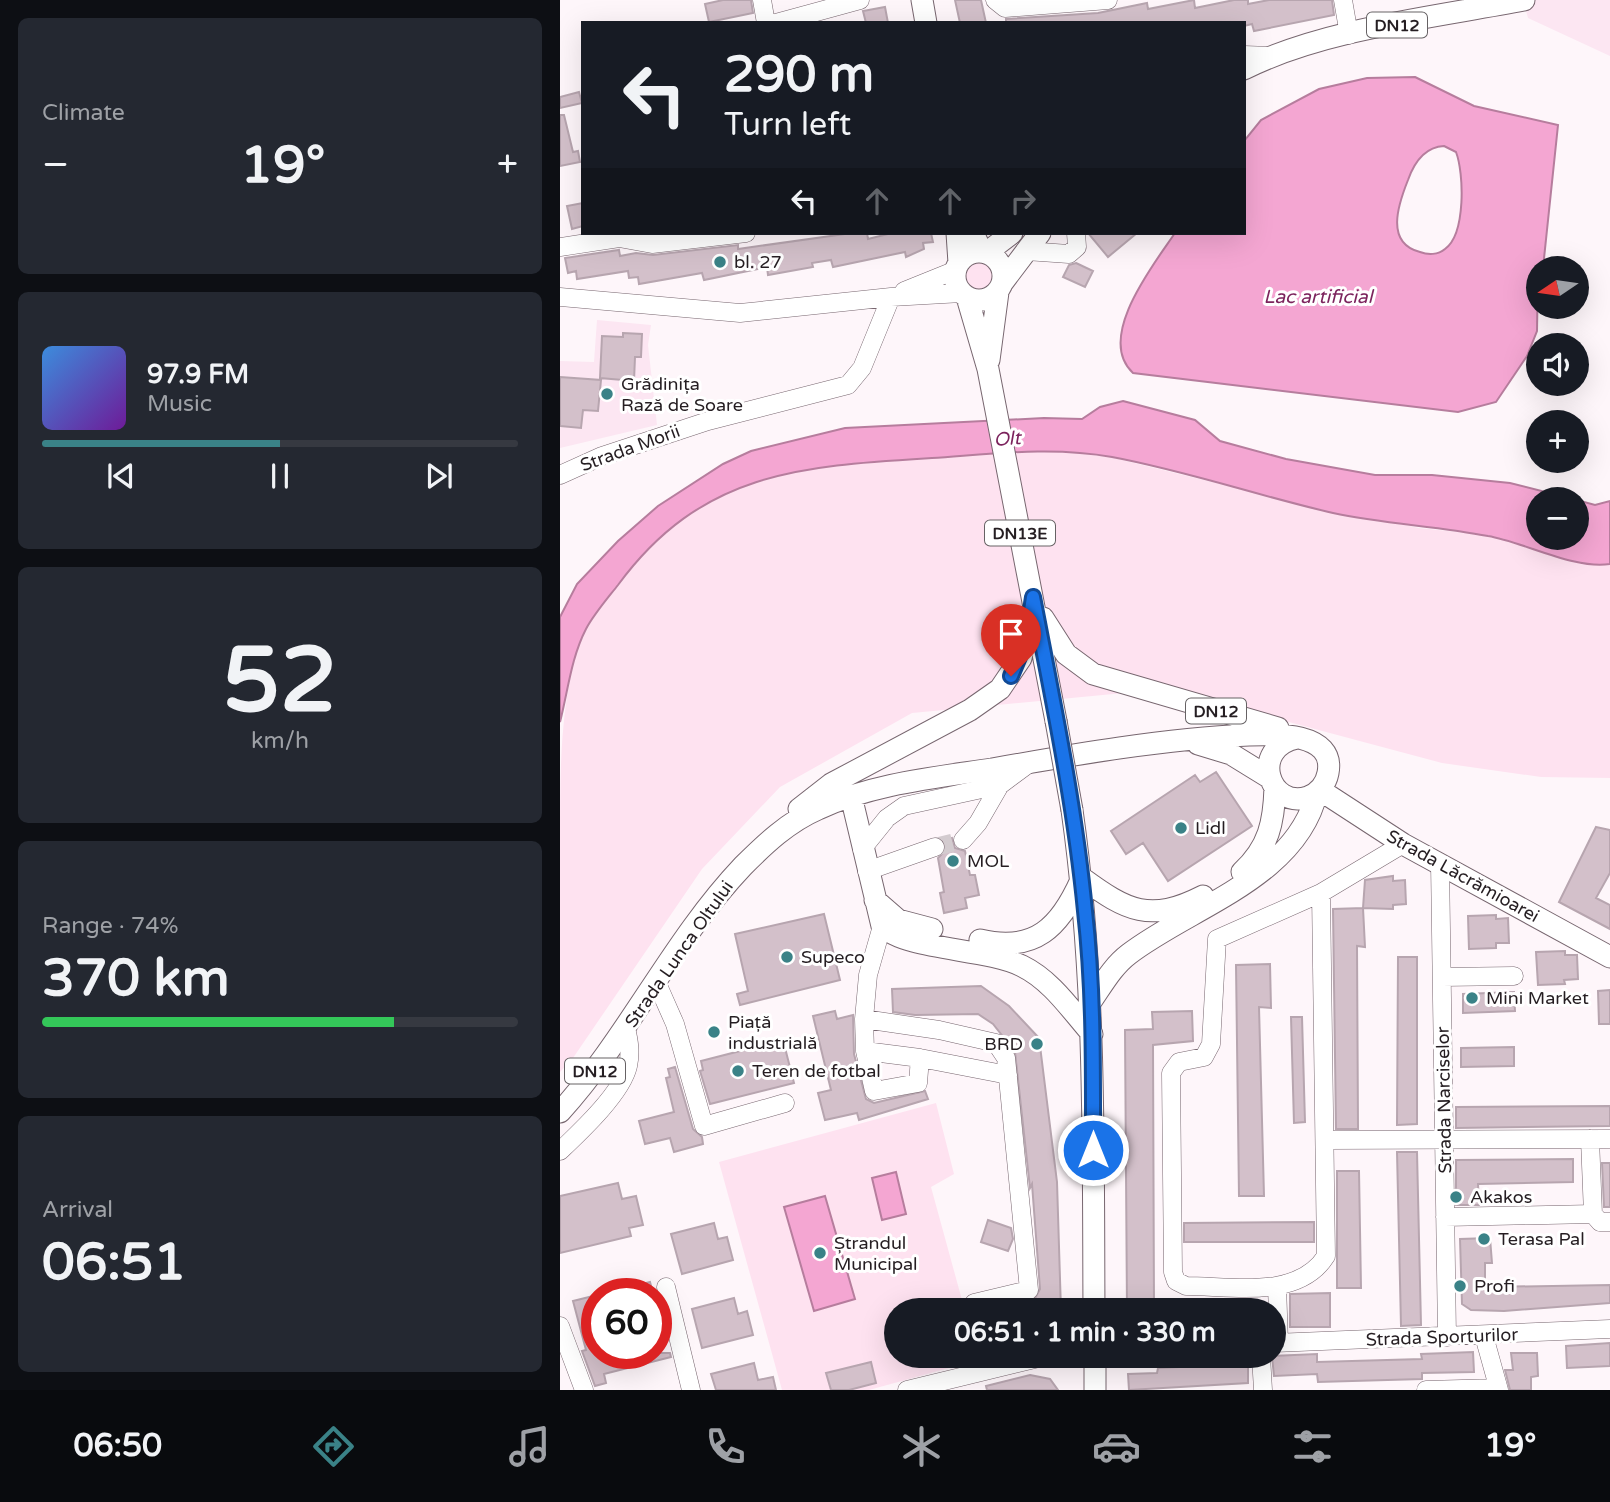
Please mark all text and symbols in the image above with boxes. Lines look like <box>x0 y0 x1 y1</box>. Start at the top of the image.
road number: DN12 <box>1367 13 1427 38</box>
text: 290 m <box>724 46 874 105</box>
icon: left <box>609 49 700 140</box>
text: Climate <box>42 99 125 127</box>
text: Turn left <box>724 106 851 144</box>
text: 19° <box>240 134 325 197</box>
text: − <box>42 142 69 188</box>
text: + <box>497 142 518 188</box>
icon: left <box>785 182 823 220</box>
icon: ahead <box>858 182 896 220</box>
icon: ahead <box>931 182 969 220</box>
icon: right <box>1004 182 1042 220</box>
place label: bl. 27 <box>734 251 782 273</box>
marker: bl. 27 <box>712 254 728 270</box>
north arrow <box>1526 256 1589 318</box>
map controls <box>1526 256 1589 550</box>
water label: Lac artificial <box>1263 286 1375 308</box>
button: sound <box>1526 333 1589 396</box>
text: 97.9 FM <box>147 359 249 390</box>
place label: Grădinița Rază de Soare <box>621 373 743 416</box>
marker: Grădinița Rază de Soare <box>599 386 615 402</box>
text: Music <box>147 390 212 418</box>
button: + <box>1526 410 1589 473</box>
street label: Strada Morii <box>577 420 683 476</box>
water label: Olt <box>993 427 1024 451</box>
icon: previous <box>102 457 140 495</box>
icon: pause <box>261 457 299 495</box>
icon: next <box>420 457 458 495</box>
button: − <box>1526 487 1589 550</box>
road number: DN13E <box>985 520 1055 546</box>
pin <box>981 604 1041 676</box>
icon: arrive <box>992 615 1030 653</box>
text: 52 <box>223 626 337 736</box>
road number: DN12 <box>1186 698 1246 724</box>
text: km/h <box>251 727 309 755</box>
place label: Lidl <box>1195 817 1226 839</box>
marker: Lidl <box>1173 820 1189 836</box>
street label: Strada Lăcrămioarei <box>1383 825 1543 927</box>
place label: MOL <box>967 850 1010 872</box>
marker: MOL <box>945 853 961 869</box>
street label: Strada Lunca Oltului <box>620 876 738 1032</box>
text: Range · 74% <box>42 912 178 940</box>
place label: Supeco <box>801 946 865 968</box>
text: 370 km <box>42 947 230 1010</box>
marker: Supeco <box>779 949 795 965</box>
place label: Mini Market <box>1486 987 1589 1009</box>
marker: Mini Market <box>1464 990 1480 1006</box>
place label: Piață industrială <box>728 1011 817 1054</box>
marker: Piață industrială <box>706 1024 722 1040</box>
street label: Strada Narciselor <box>1432 1026 1456 1174</box>
place label: BRD <box>984 1033 1023 1055</box>
marker: BRD <box>1029 1036 1045 1052</box>
road number: DN12 <box>565 1058 625 1084</box>
place label: Teren de fotbal <box>752 1060 881 1082</box>
marker: Teren de fotbal <box>730 1063 746 1079</box>
position arrow <box>1056 1113 1130 1187</box>
place label: Akakos <box>1470 1186 1532 1208</box>
marker: Akakos <box>1448 1189 1464 1205</box>
text: Arrival <box>42 1196 113 1224</box>
place label: Terasa Pal <box>1498 1228 1585 1250</box>
text: 06:51 <box>42 1231 186 1294</box>
marker: Terasa Pal <box>1476 1231 1492 1247</box>
place label: Ștrandul Municipal <box>834 1232 918 1275</box>
marker: Ștrandul Municipal <box>812 1245 828 1261</box>
place label: Profi <box>1474 1275 1515 1297</box>
speed limit sign: 60 <box>581 1278 672 1369</box>
marker: Profi <box>1452 1278 1468 1294</box>
text: 06:51 · 1 min · 330 m <box>954 1317 1216 1348</box>
street label: Strada Sporturilor <box>1365 1323 1519 1351</box>
icon: directions <box>309 1422 358 1471</box>
icon: music <box>505 1422 554 1471</box>
icon: phone <box>701 1422 750 1471</box>
icon: climate <box>897 1422 946 1471</box>
icon: car <box>1092 1422 1141 1471</box>
icon: filters <box>1288 1422 1337 1471</box>
text: 06:50 <box>73 1427 162 1465</box>
text: 19° <box>1484 1427 1536 1465</box>

